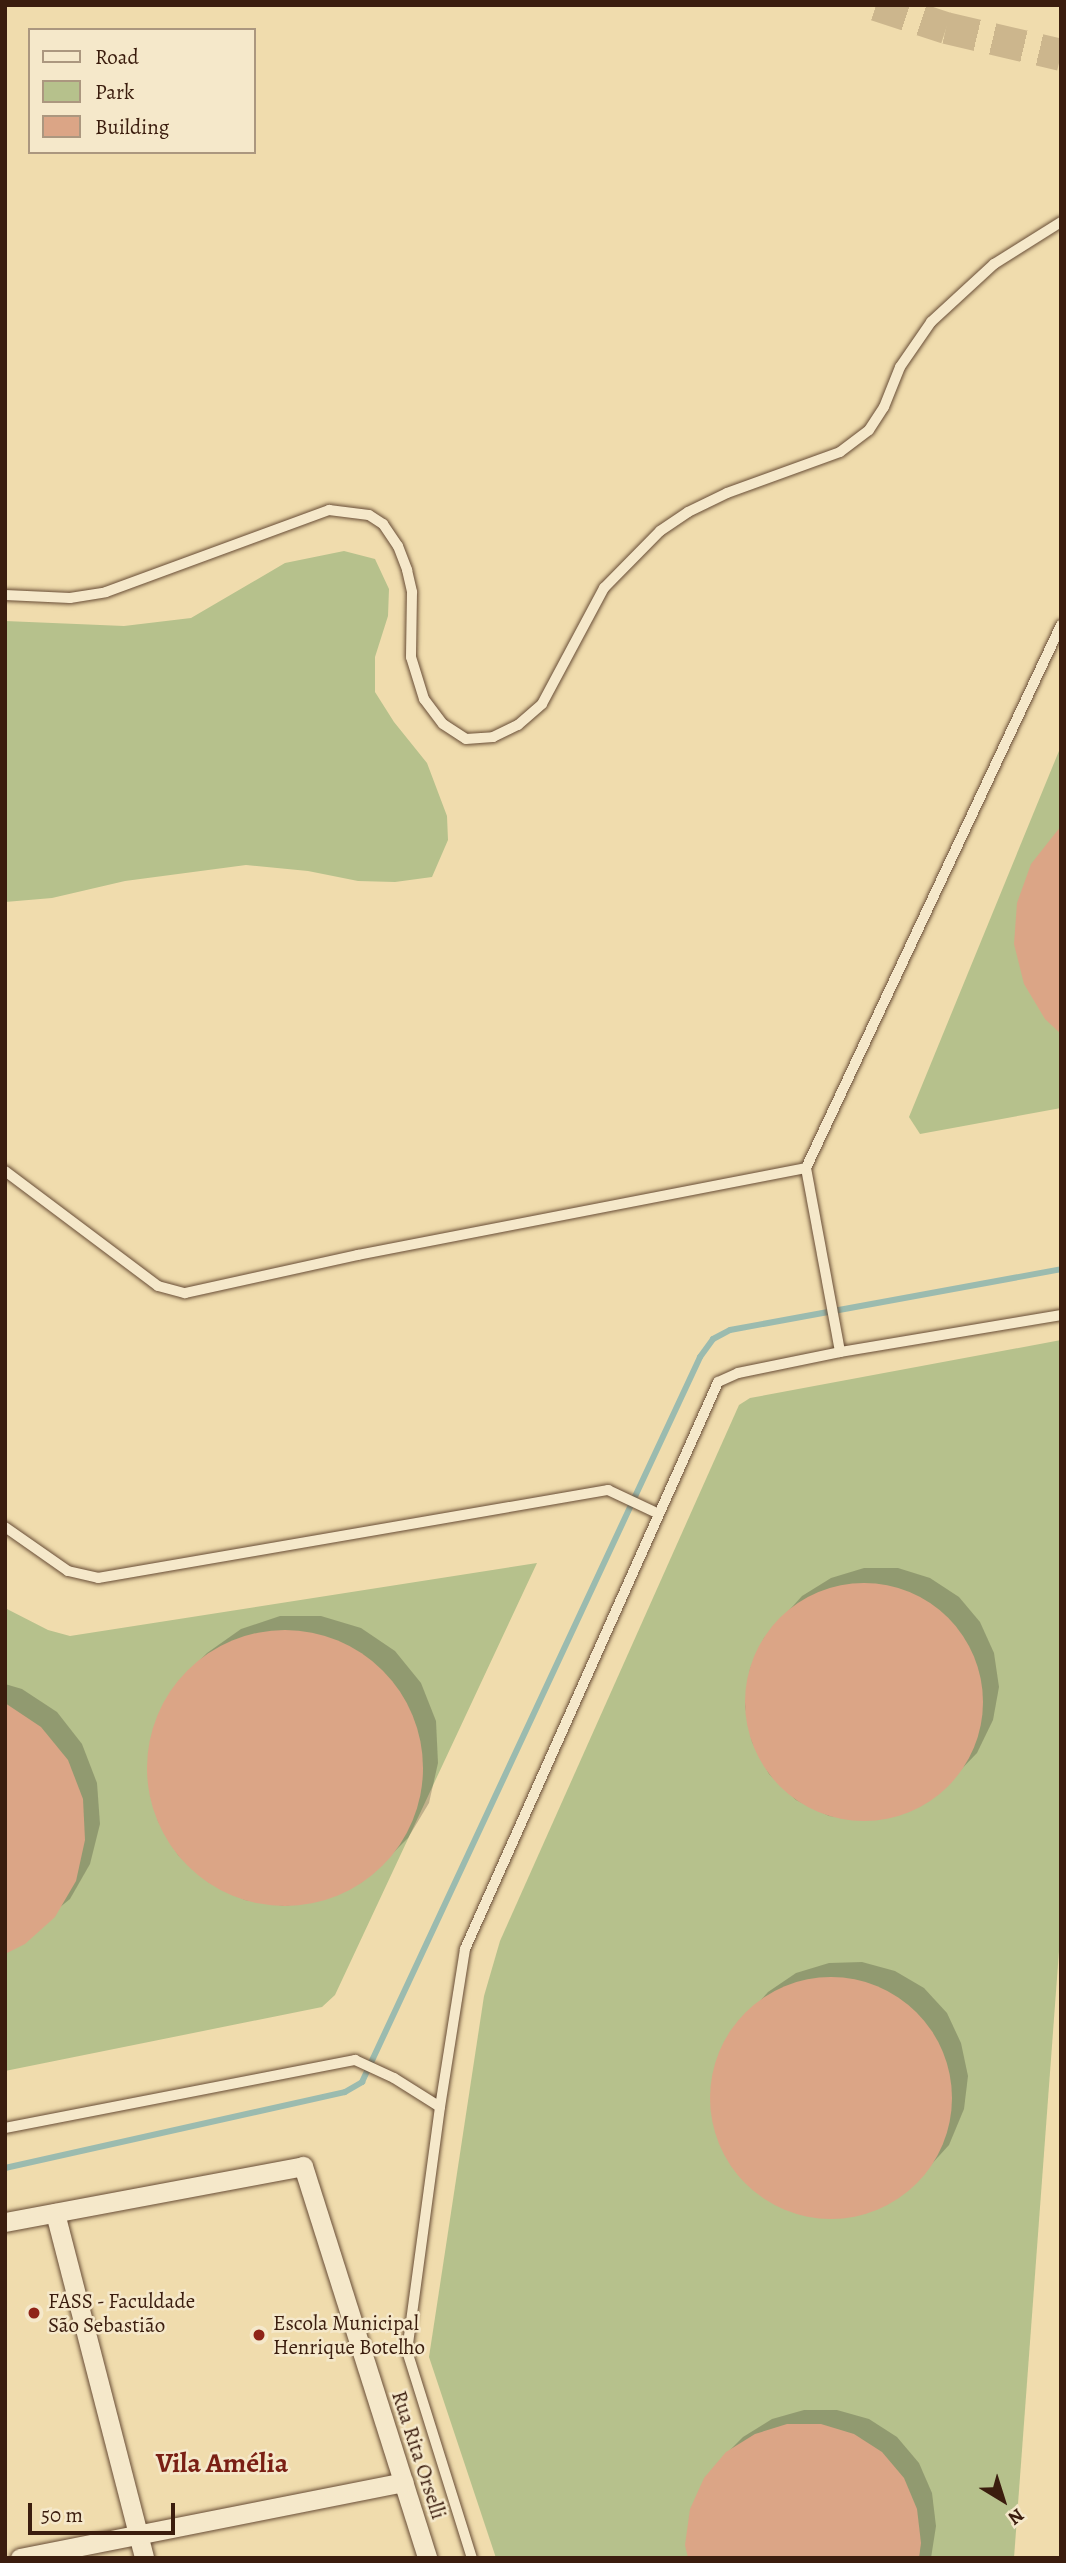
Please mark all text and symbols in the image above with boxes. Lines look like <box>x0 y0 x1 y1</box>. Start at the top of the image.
legend <box>28 28 256 154</box>
text: Road <box>95 43 139 71</box>
text: Park <box>95 78 134 106</box>
text: Building <box>95 113 169 141</box>
place label: FASS - Faculdade São Sebastião <box>48 2288 196 2338</box>
marker: FASS - Faculdade São Sebastião <box>26 2305 42 2321</box>
place label: Escola Municipal Henrique Botelho <box>273 2310 425 2360</box>
marker: Escola Municipal Henrique Botelho <box>251 2327 267 2343</box>
street label: Rua Rita Orselli <box>386 2388 452 2522</box>
district label: Vila Amélia <box>156 2446 288 2480</box>
north arrow <box>968 2465 1038 2535</box>
scale bar <box>32 2490 178 2534</box>
text: 50 m <box>41 2501 83 2529</box>
text: N <box>1002 2502 1029 2531</box>

